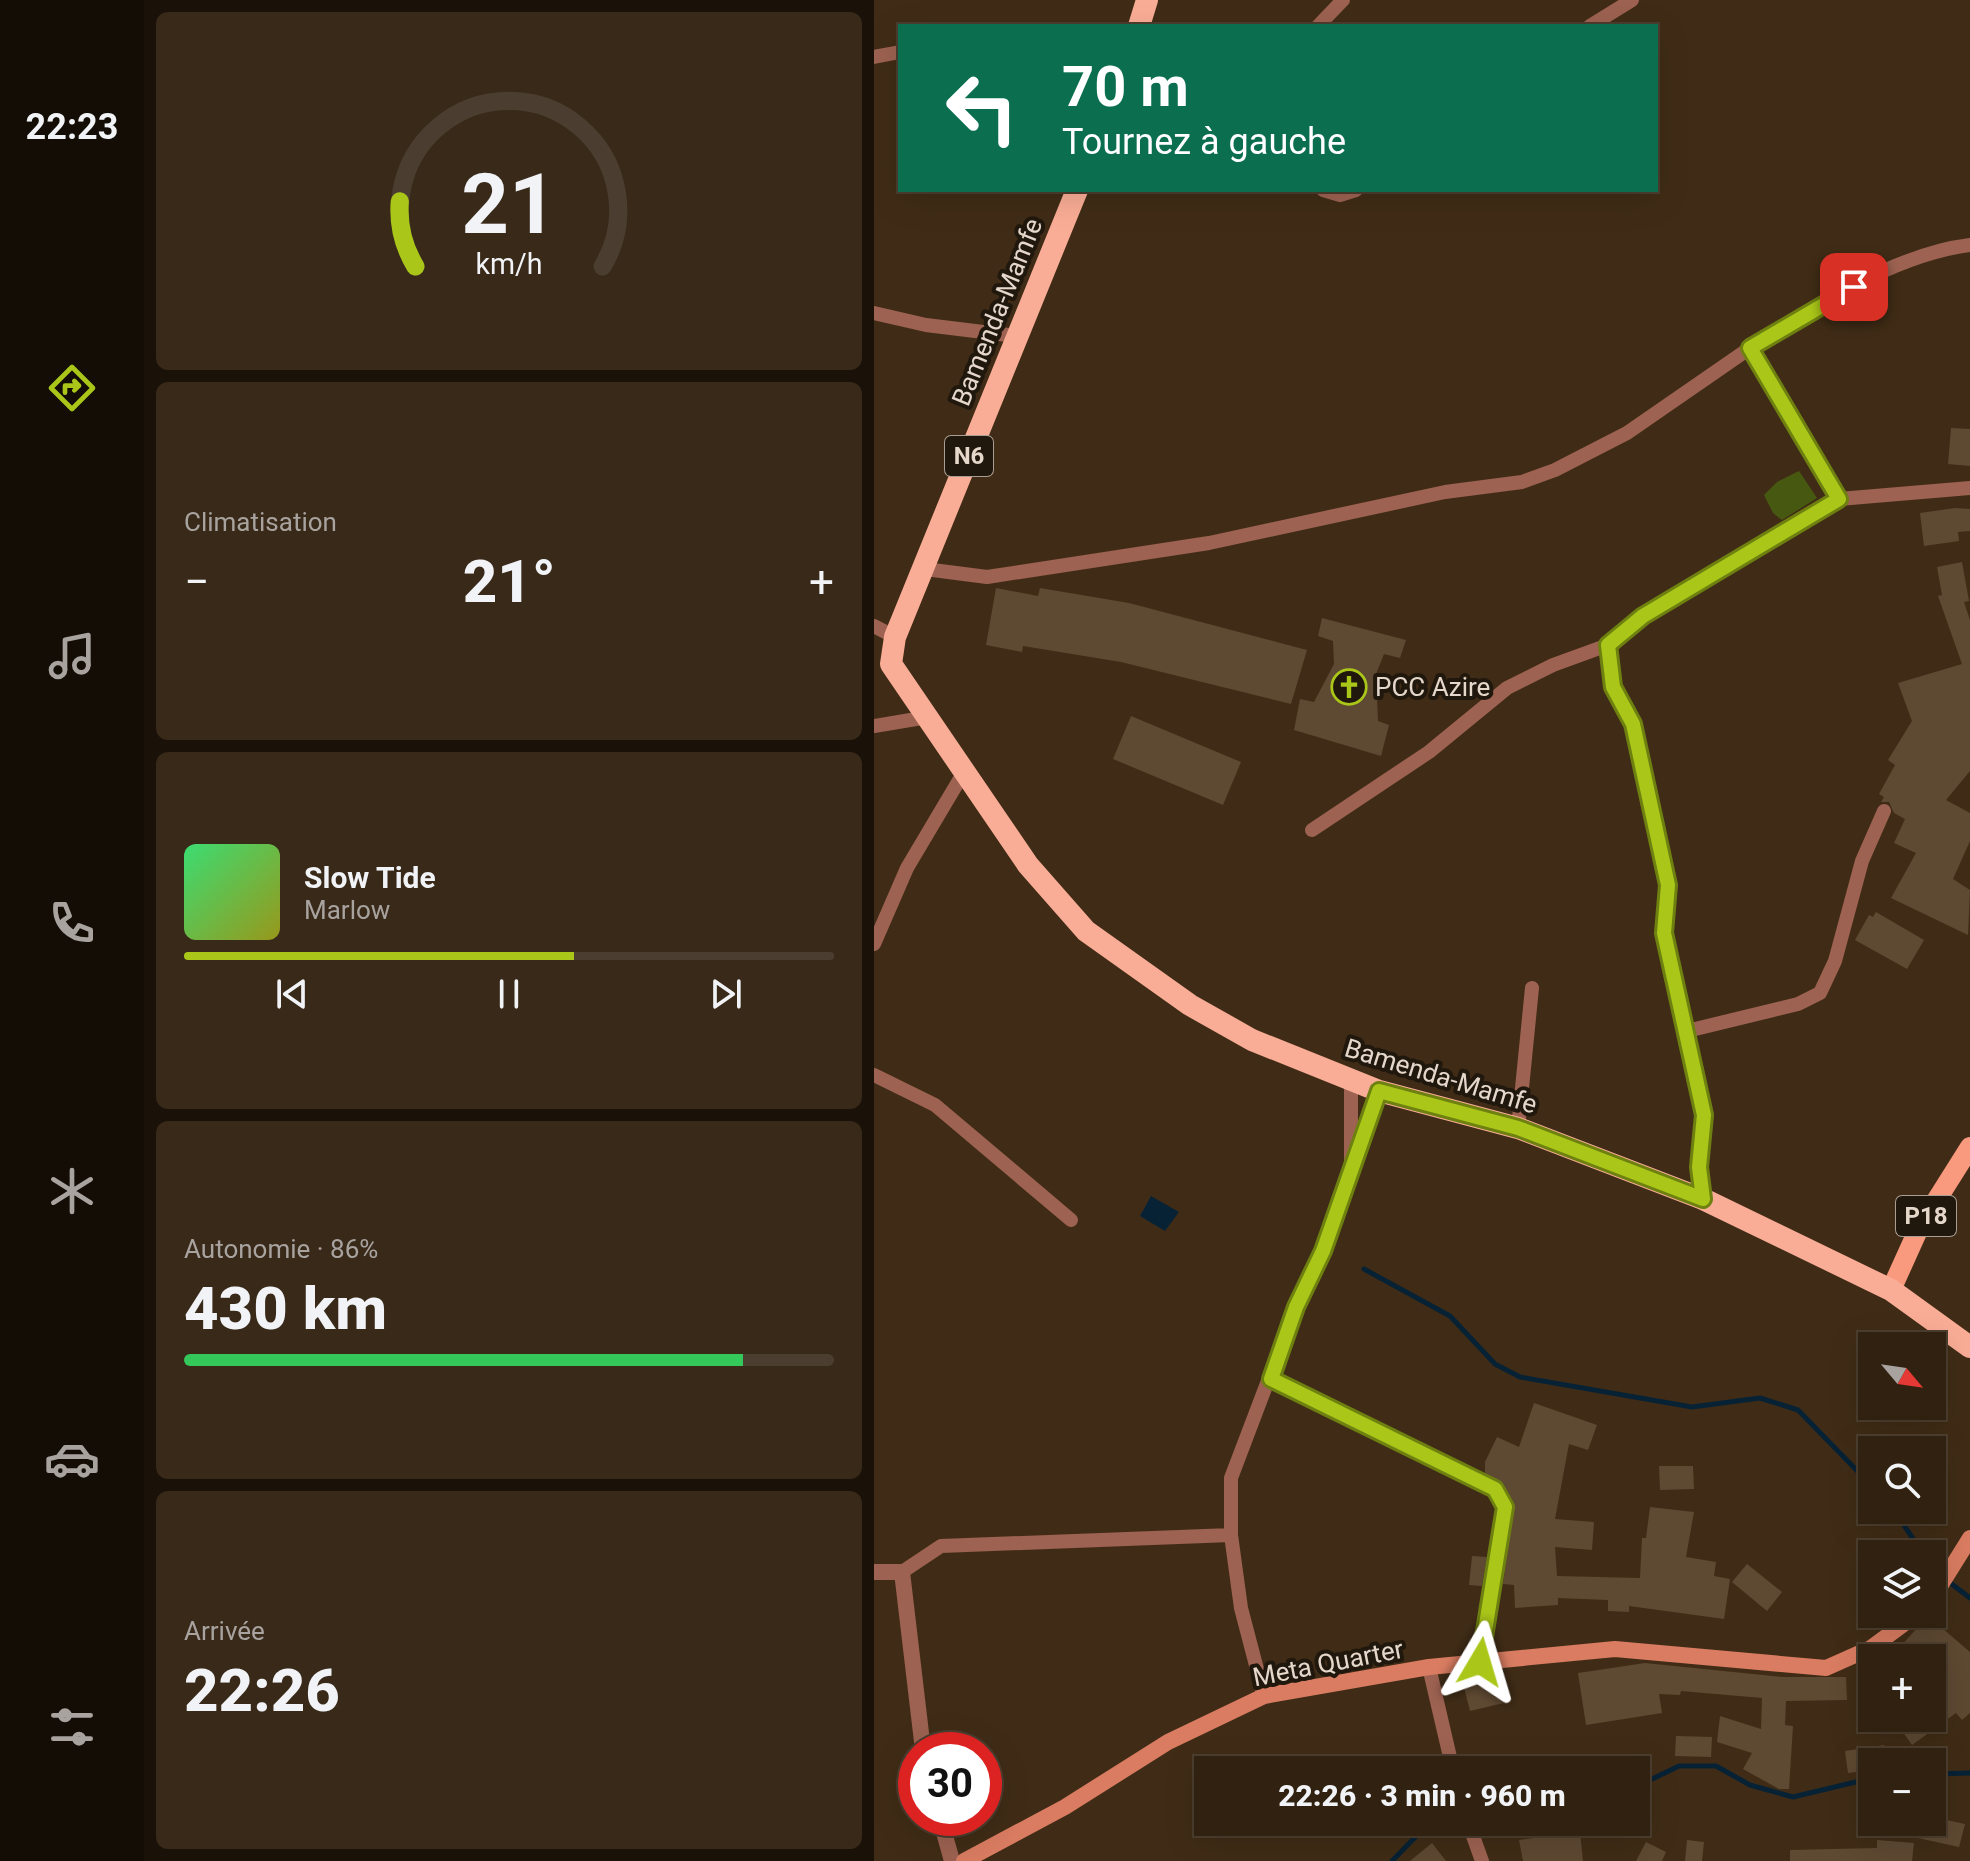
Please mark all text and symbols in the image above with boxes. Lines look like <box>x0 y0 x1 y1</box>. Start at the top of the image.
text: 70 m <box>1062 54 1189 120</box>
icon: left <box>930 56 1034 160</box>
text: 22:23 <box>26 106 118 148</box>
text: Tournez à gauche <box>1062 121 1346 163</box>
text: 21 <box>461 155 557 252</box>
street label: Bamenda-Mamfe <box>946 214 1048 410</box>
text: km/h <box>475 247 543 281</box>
pin <box>1820 253 1888 321</box>
icon: arrive <box>1832 265 1876 309</box>
icon: directions <box>44 360 100 416</box>
road number: N6 <box>945 436 993 476</box>
text: Climatisation <box>184 507 337 537</box>
text: 21° <box>463 546 556 617</box>
text: − <box>184 556 209 608</box>
text: + <box>809 556 834 608</box>
icon: music <box>44 628 100 684</box>
church icon: PCC Azire <box>1330 668 1368 706</box>
place label: PCC Azire <box>1375 672 1490 702</box>
text: Slow Tide <box>304 860 436 895</box>
icon: phone <box>44 895 100 951</box>
text: Marlow <box>304 895 390 925</box>
icon: previous <box>270 972 314 1016</box>
icon: pause <box>487 972 531 1016</box>
icon: next <box>704 972 748 1016</box>
street label: Bamenda-Mamfe <box>1341 1032 1541 1120</box>
icon: climate <box>44 1163 100 1219</box>
road number: P18 <box>1896 1196 1956 1236</box>
text: Autonomie · 86% <box>184 1234 378 1264</box>
text: 430 km <box>184 1273 387 1344</box>
north arrow <box>1858 1332 1946 1420</box>
map controls <box>1858 1332 1946 1836</box>
icon: car <box>44 1431 100 1487</box>
button: search <box>1858 1436 1946 1524</box>
button: layers <box>1858 1540 1946 1628</box>
text: Arrivée <box>184 1616 265 1646</box>
position arrow <box>1438 1620 1522 1704</box>
street label: Meta Quarter <box>1250 1634 1406 1692</box>
button: + <box>1858 1644 1946 1732</box>
text: 22:26 <box>184 1655 340 1726</box>
icon: filters <box>44 1699 100 1755</box>
speed limit sign: 30 <box>898 1732 1002 1836</box>
button: − <box>1858 1748 1946 1836</box>
text: 22:26 · 3 min · 960 m <box>1278 1778 1566 1813</box>

